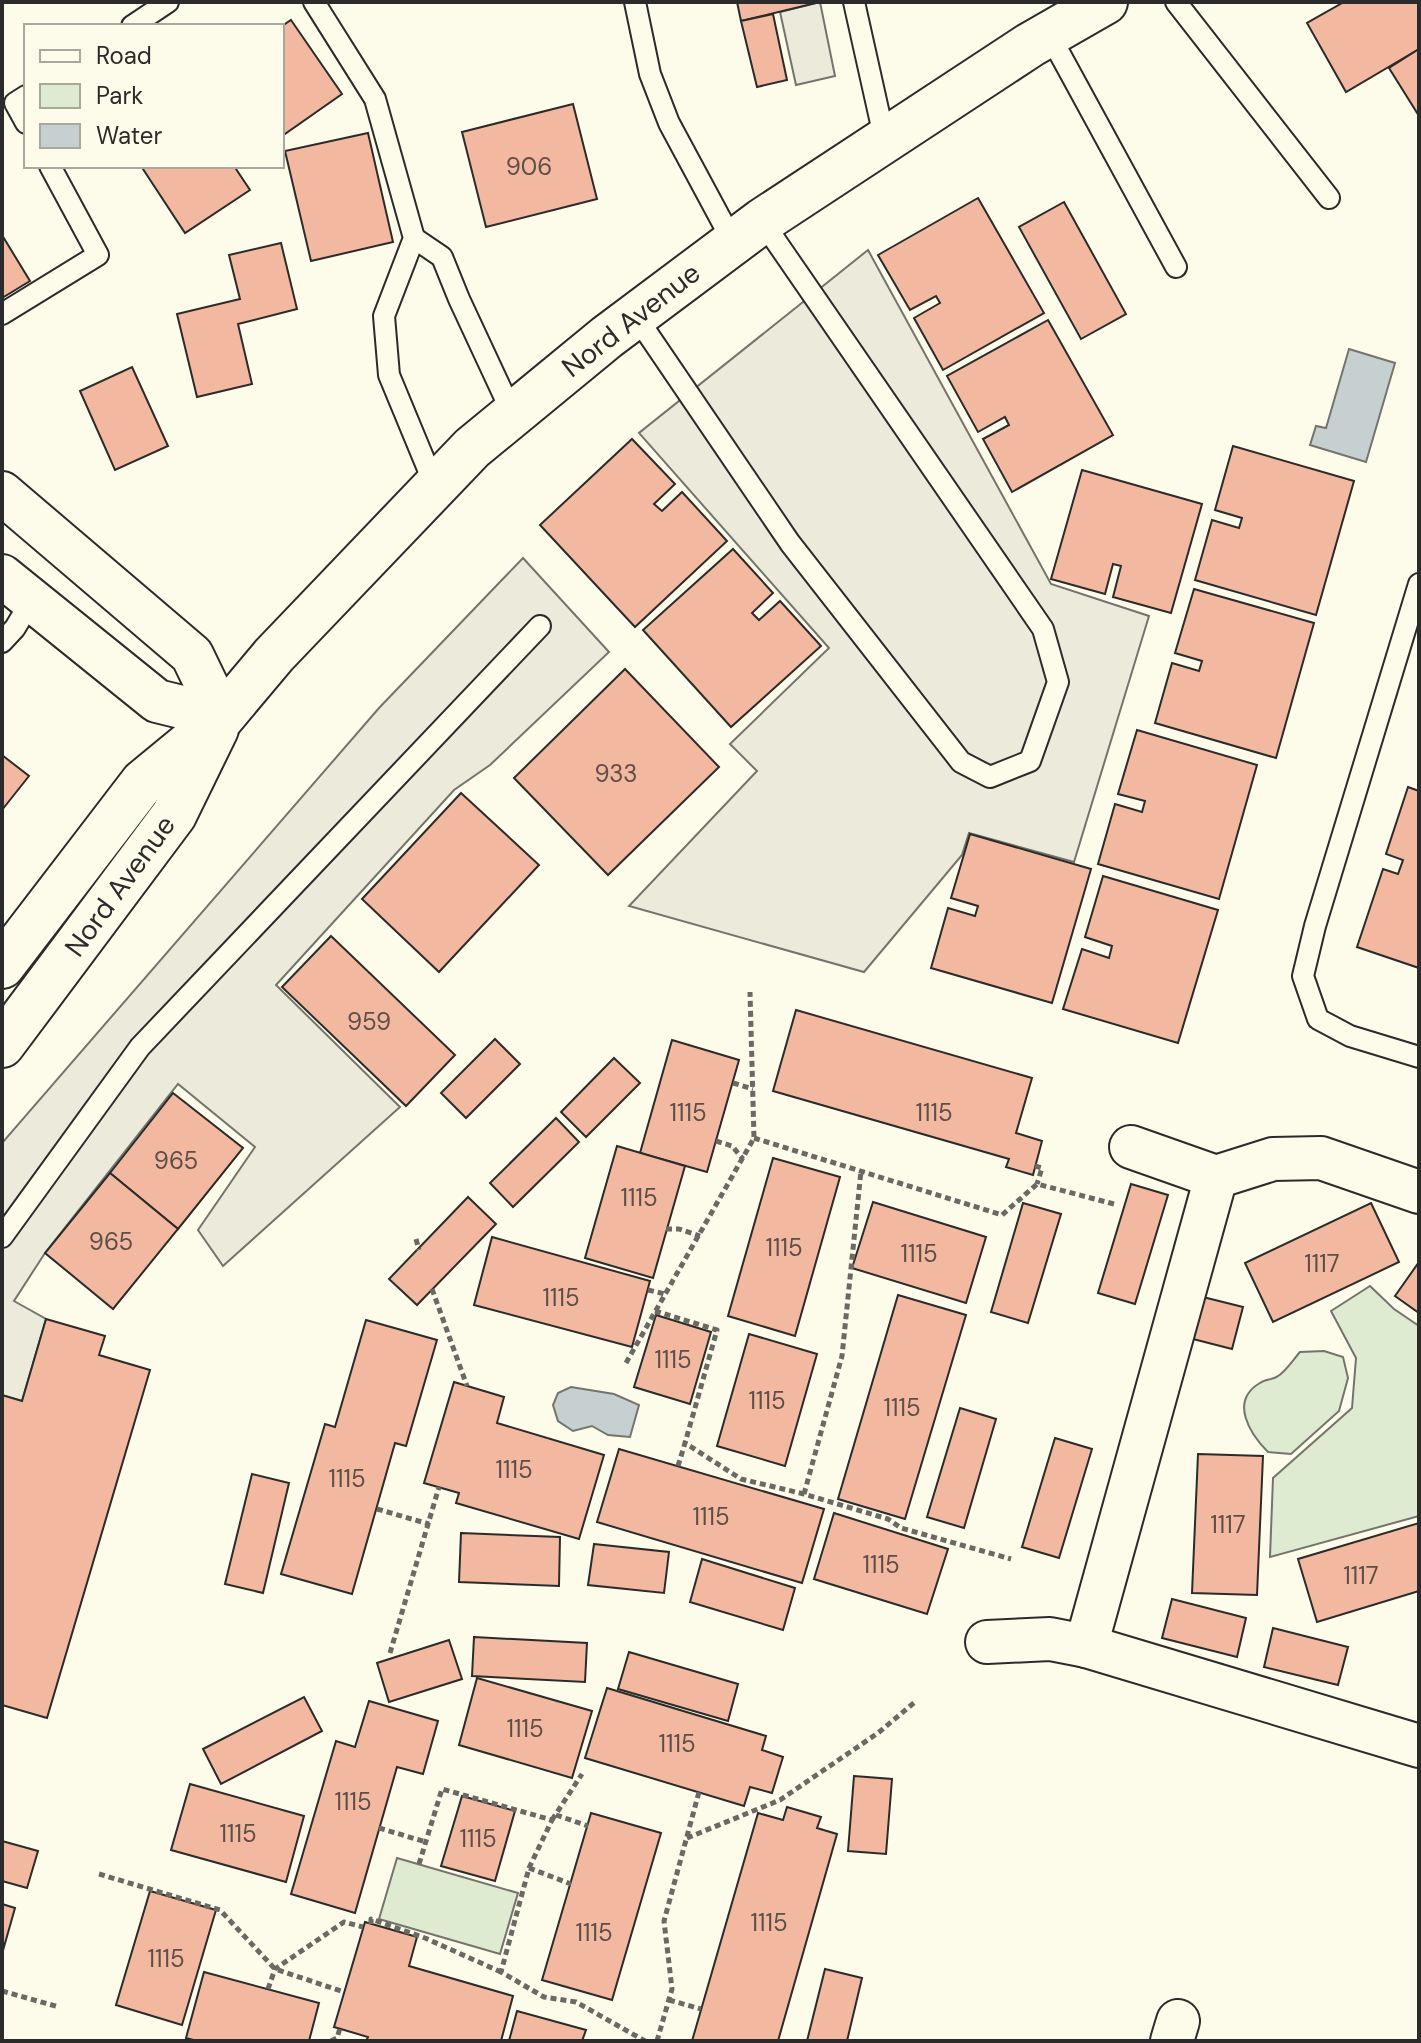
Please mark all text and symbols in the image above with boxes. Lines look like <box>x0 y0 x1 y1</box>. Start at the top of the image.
legend <box>24 24 284 168</box>
text: Road <box>96 40 152 71</box>
text: Park <box>96 80 143 111</box>
text: Water <box>96 120 162 151</box>
house number: 906 <box>506 151 552 182</box>
street label: Nord Avenue <box>554 254 708 386</box>
house number: 933 <box>594 758 638 789</box>
street label: Nord Avenue <box>56 808 184 964</box>
house number: 959 <box>347 1006 391 1037</box>
house number: 1115 <box>669 1097 707 1128</box>
house number: 1115 <box>915 1097 953 1128</box>
house number: 965 <box>154 1145 198 1176</box>
house number: 1115 <box>620 1182 658 1213</box>
house number: 965 <box>89 1226 133 1257</box>
house number: 1115 <box>765 1232 803 1263</box>
house number: 1115 <box>900 1238 938 1269</box>
house number: 1117 <box>1304 1248 1340 1279</box>
house number: 1115 <box>542 1282 580 1313</box>
house number: 1115 <box>654 1344 692 1375</box>
house number: 1115 <box>748 1385 786 1416</box>
house number: 1115 <box>883 1392 921 1423</box>
house number: 1115 <box>495 1454 533 1485</box>
house number: 1115 <box>328 1463 366 1494</box>
house number: 1115 <box>692 1501 730 1532</box>
house number: 1117 <box>1210 1509 1246 1540</box>
house number: 1115 <box>862 1549 900 1580</box>
house number: 1117 <box>1343 1560 1379 1591</box>
house number: 1115 <box>506 1713 544 1744</box>
house number: 1115 <box>658 1728 696 1759</box>
house number: 1115 <box>334 1786 372 1817</box>
house number: 1115 <box>219 1818 257 1849</box>
house number: 1115 <box>459 1823 497 1854</box>
house number: 1115 <box>750 1907 788 1938</box>
house number: 1115 <box>575 1917 613 1948</box>
house number: 1115 <box>147 1943 185 1974</box>

